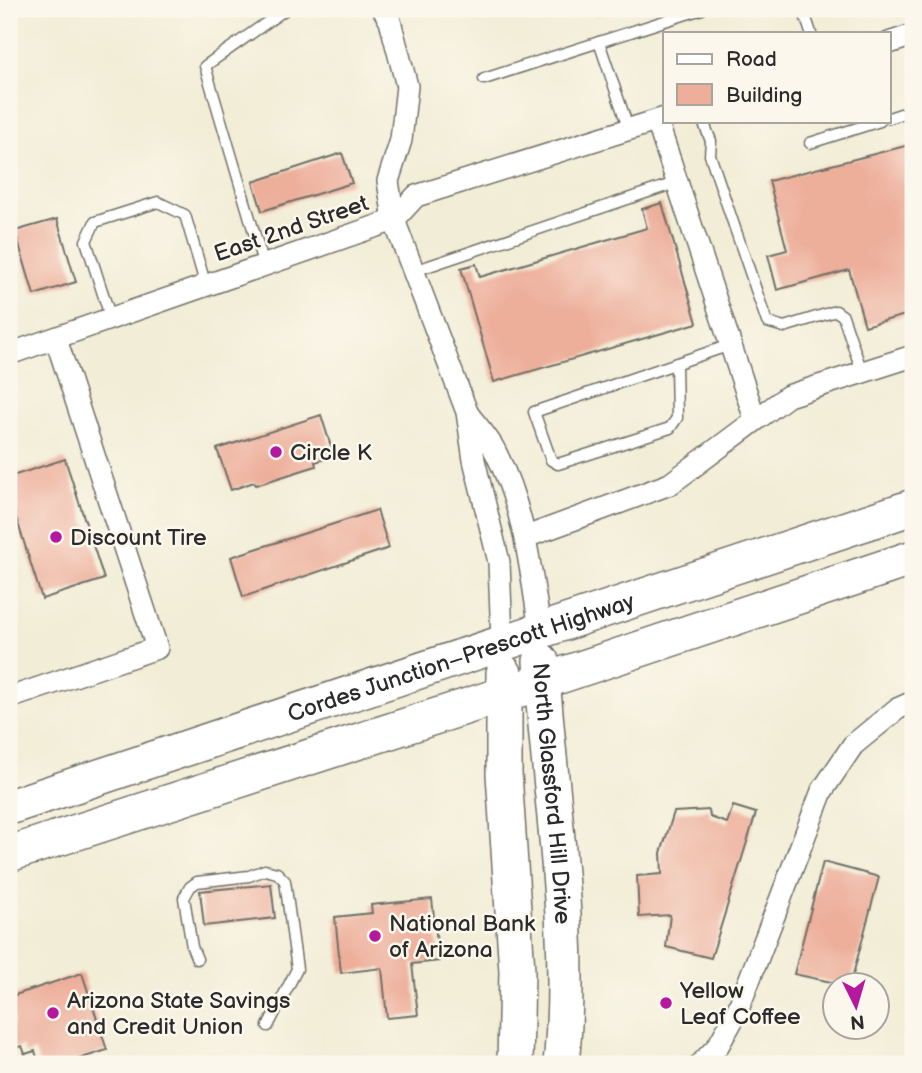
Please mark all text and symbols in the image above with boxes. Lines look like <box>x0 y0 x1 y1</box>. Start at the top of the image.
legend <box>663 32 890 122</box>
text: Road <box>726 47 777 72</box>
text: Building <box>726 83 802 108</box>
street label: East 2nd Street <box>210 189 372 268</box>
place label: Circle K <box>290 439 372 467</box>
marker: Circle K <box>268 444 284 460</box>
place label: Discount Tire <box>70 524 207 552</box>
marker: Discount Tire <box>48 529 64 545</box>
street label: Cordes Junction–Prescott Highway <box>284 587 639 729</box>
street label: North Glassford Hill Drive <box>526 662 577 925</box>
place label: National Bank of Arizona <box>389 910 536 964</box>
marker: National Bank of Arizona <box>367 928 383 944</box>
north arrow <box>820 972 890 1042</box>
place label: Yellow Leaf Coffee <box>679 977 801 1031</box>
place label: Arizona State Savings and Credit Union <box>67 987 290 1041</box>
marker: Yellow Leaf Coffee <box>658 995 674 1011</box>
marker: Arizona State Savings and Credit Union <box>45 1005 61 1021</box>
text: N <box>849 1009 865 1034</box>

